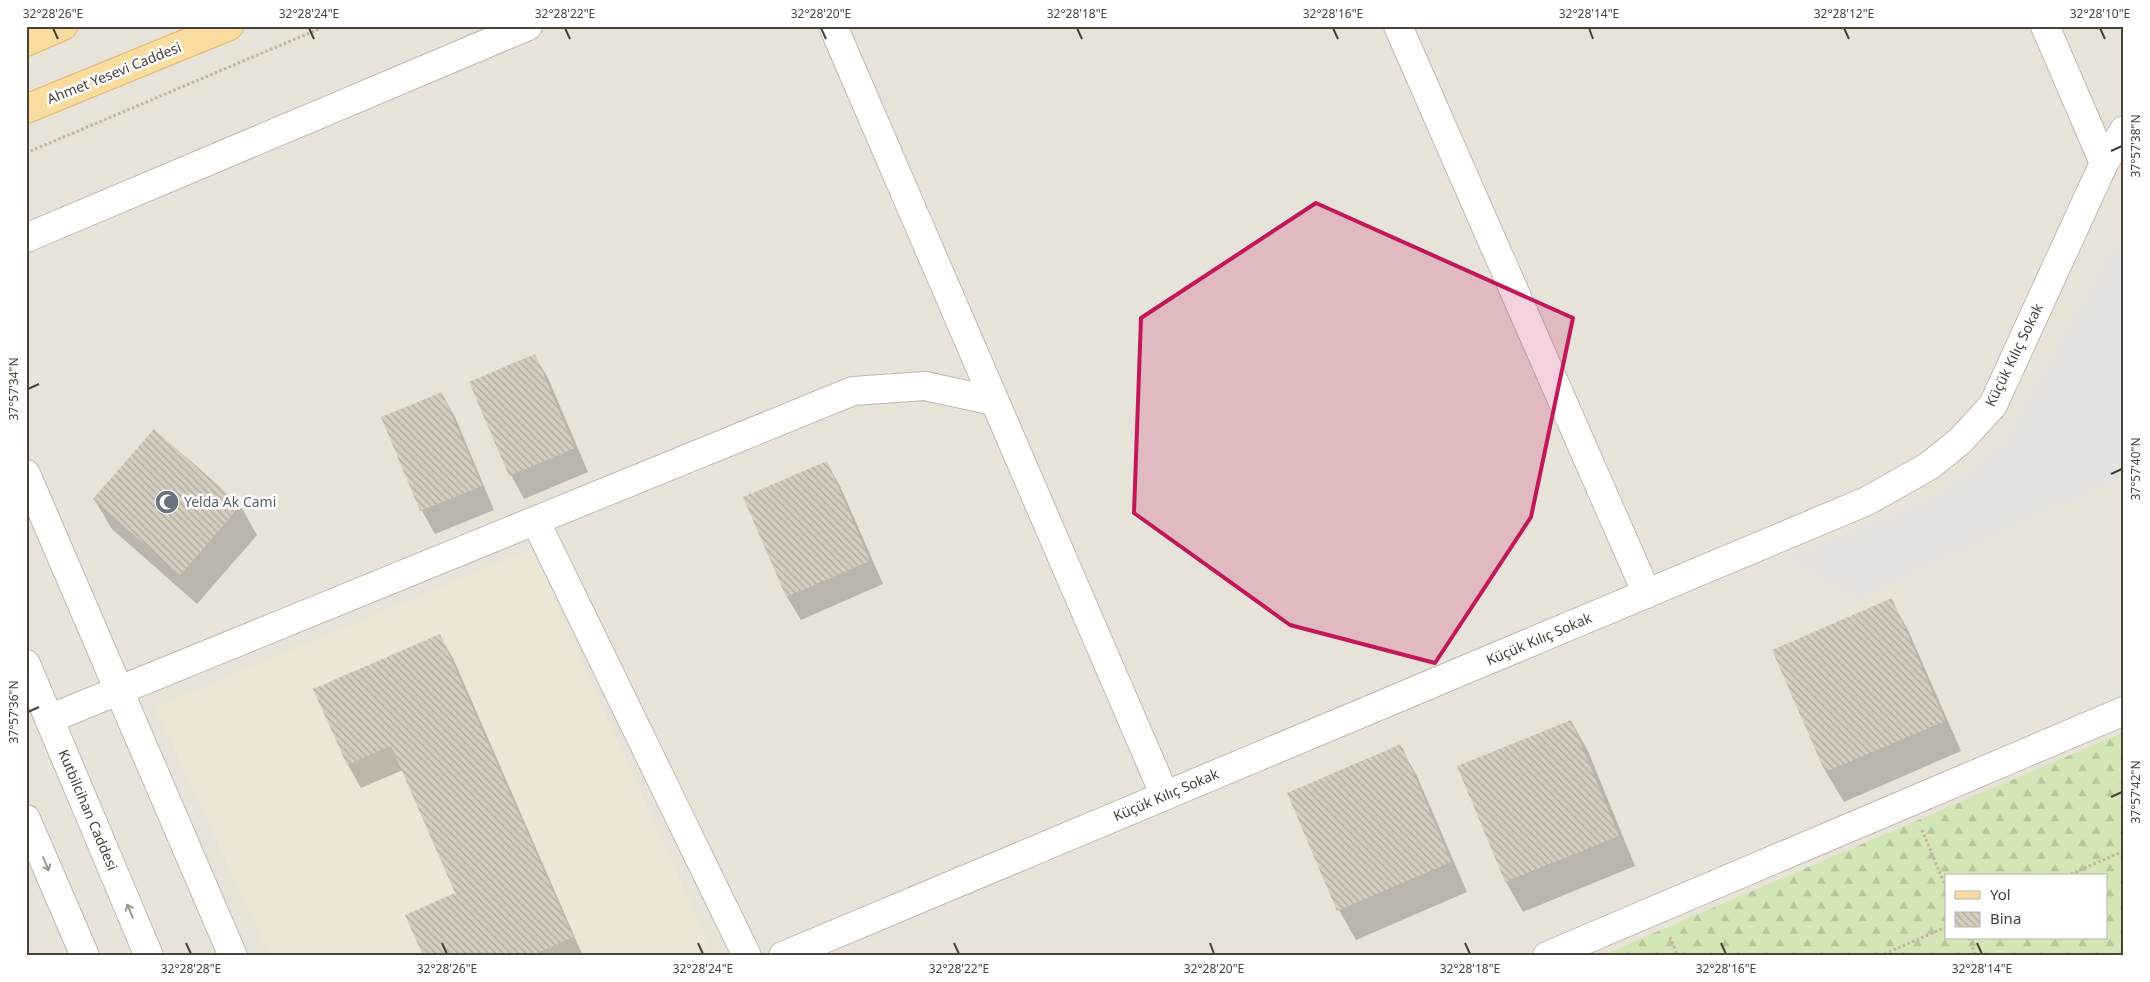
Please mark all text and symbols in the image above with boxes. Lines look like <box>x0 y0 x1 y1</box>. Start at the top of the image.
text: 32°28'26"E <box>23 5 83 22</box>
text: 32°28'24"E <box>279 5 339 22</box>
text: 32°28'22"E <box>535 5 595 22</box>
text: 32°28'20"E <box>791 5 851 22</box>
text: 32°28'18"E <box>1047 5 1107 22</box>
text: 32°28'16"E <box>1303 5 1363 22</box>
text: 32°28'14"E <box>1559 5 1619 22</box>
text: 32°28'12"E <box>1814 5 1874 22</box>
text: 32°28'10"E <box>2070 5 2130 22</box>
street label: Ahmet Yesevi Caddesi <box>44 37 184 108</box>
text: 37°57'38"N <box>2127 114 2144 178</box>
street label: Küçük Kılıç Sokak <box>1980 300 2047 410</box>
text: 37°57'34"N <box>5 357 22 421</box>
text: 37°57'40"N <box>2127 437 2144 501</box>
mosque icon: Yelda Ak Cami <box>154 489 180 515</box>
place label: Yelda Ak Cami <box>184 492 276 511</box>
street label: Küçük Kılıç Sokak <box>1483 608 1595 669</box>
text: 37°57'36"N <box>5 680 22 744</box>
street label: Kutbilcihan Caddesi <box>54 746 123 873</box>
text: 37°57'42"N <box>2127 760 2144 824</box>
street label: Küçük Kılıç Sokak <box>1110 764 1222 825</box>
one-way arrow <box>41 856 51 871</box>
legend <box>1945 874 2108 940</box>
text: Yol <box>1990 884 2011 904</box>
one-way arrow <box>125 904 135 919</box>
text: Bina <box>1990 908 2021 928</box>
text: 32°28'28"E <box>161 960 221 977</box>
text: 32°28'26"E <box>417 960 477 977</box>
text: 32°28'24"E <box>673 960 733 977</box>
text: 32°28'22"E <box>929 960 989 977</box>
text: 32°28'20"E <box>1184 960 1244 977</box>
text: 32°28'18"E <box>1440 960 1500 977</box>
text: 32°28'16"E <box>1696 960 1756 977</box>
text: 32°28'14"E <box>1952 960 2012 977</box>

